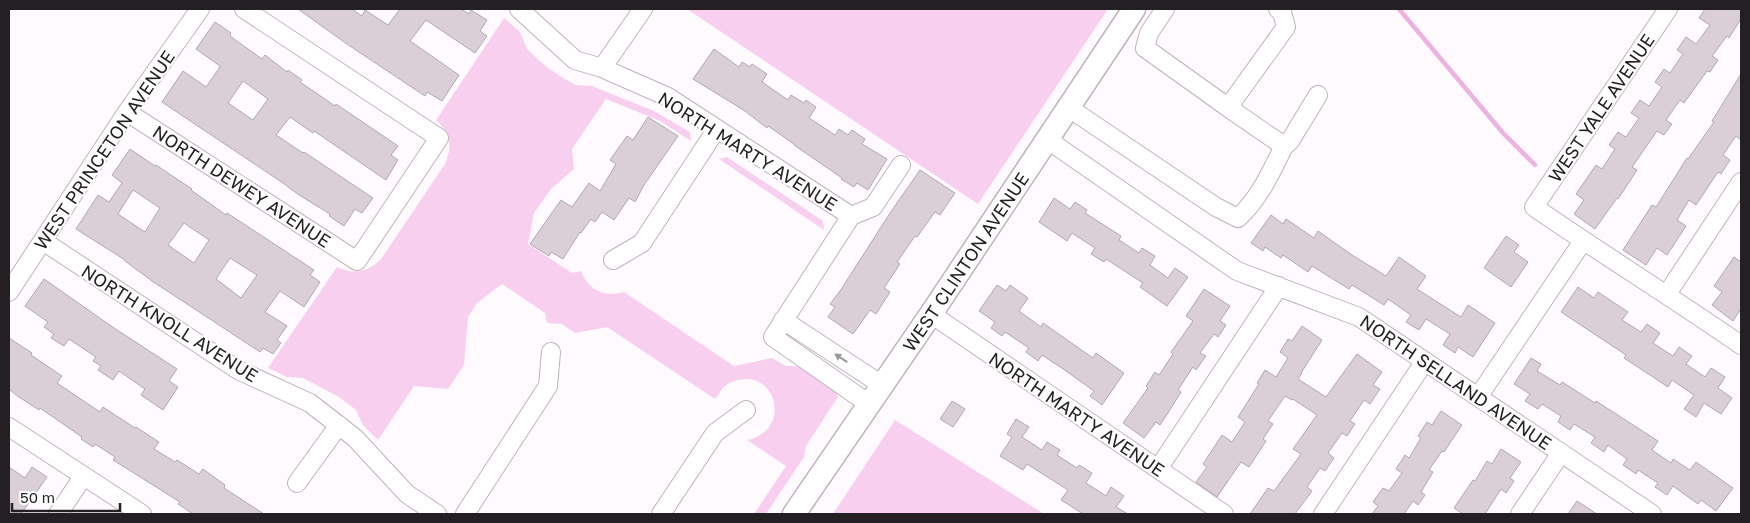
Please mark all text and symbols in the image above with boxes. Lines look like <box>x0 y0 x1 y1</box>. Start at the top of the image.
street label: WEST YALE AVENUE <box>1543 30 1659 186</box>
street label: WEST PRINCETON AVENUE <box>29 46 179 254</box>
street label: NORTH MARTY AVENUE <box>654 87 842 215</box>
street label: NORTH DEWEY AVENUE <box>149 120 335 252</box>
street label: WEST CLINTON AVENUE <box>898 168 1033 356</box>
street label: NORTH KNOLL AVENUE <box>78 260 262 386</box>
street label: NORTH SELLAND AVENUE <box>1356 310 1556 454</box>
street label: NORTH MARTY AVENUE <box>985 347 1169 481</box>
one-way arrow <box>834 353 848 363</box>
scale bar <box>12 480 120 512</box>
text: 50 m <box>20 488 55 506</box>

